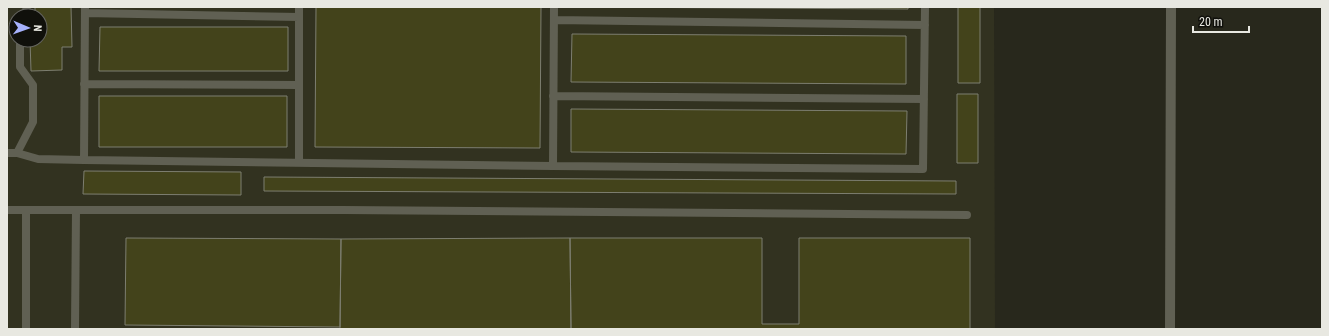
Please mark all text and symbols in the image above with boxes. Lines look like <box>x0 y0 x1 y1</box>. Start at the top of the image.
north arrow <box>8 8 48 48</box>
scale bar <box>1193 8 1249 34</box>
text: 20 m <box>1199 15 1223 29</box>
text: N <box>31 25 44 32</box>

